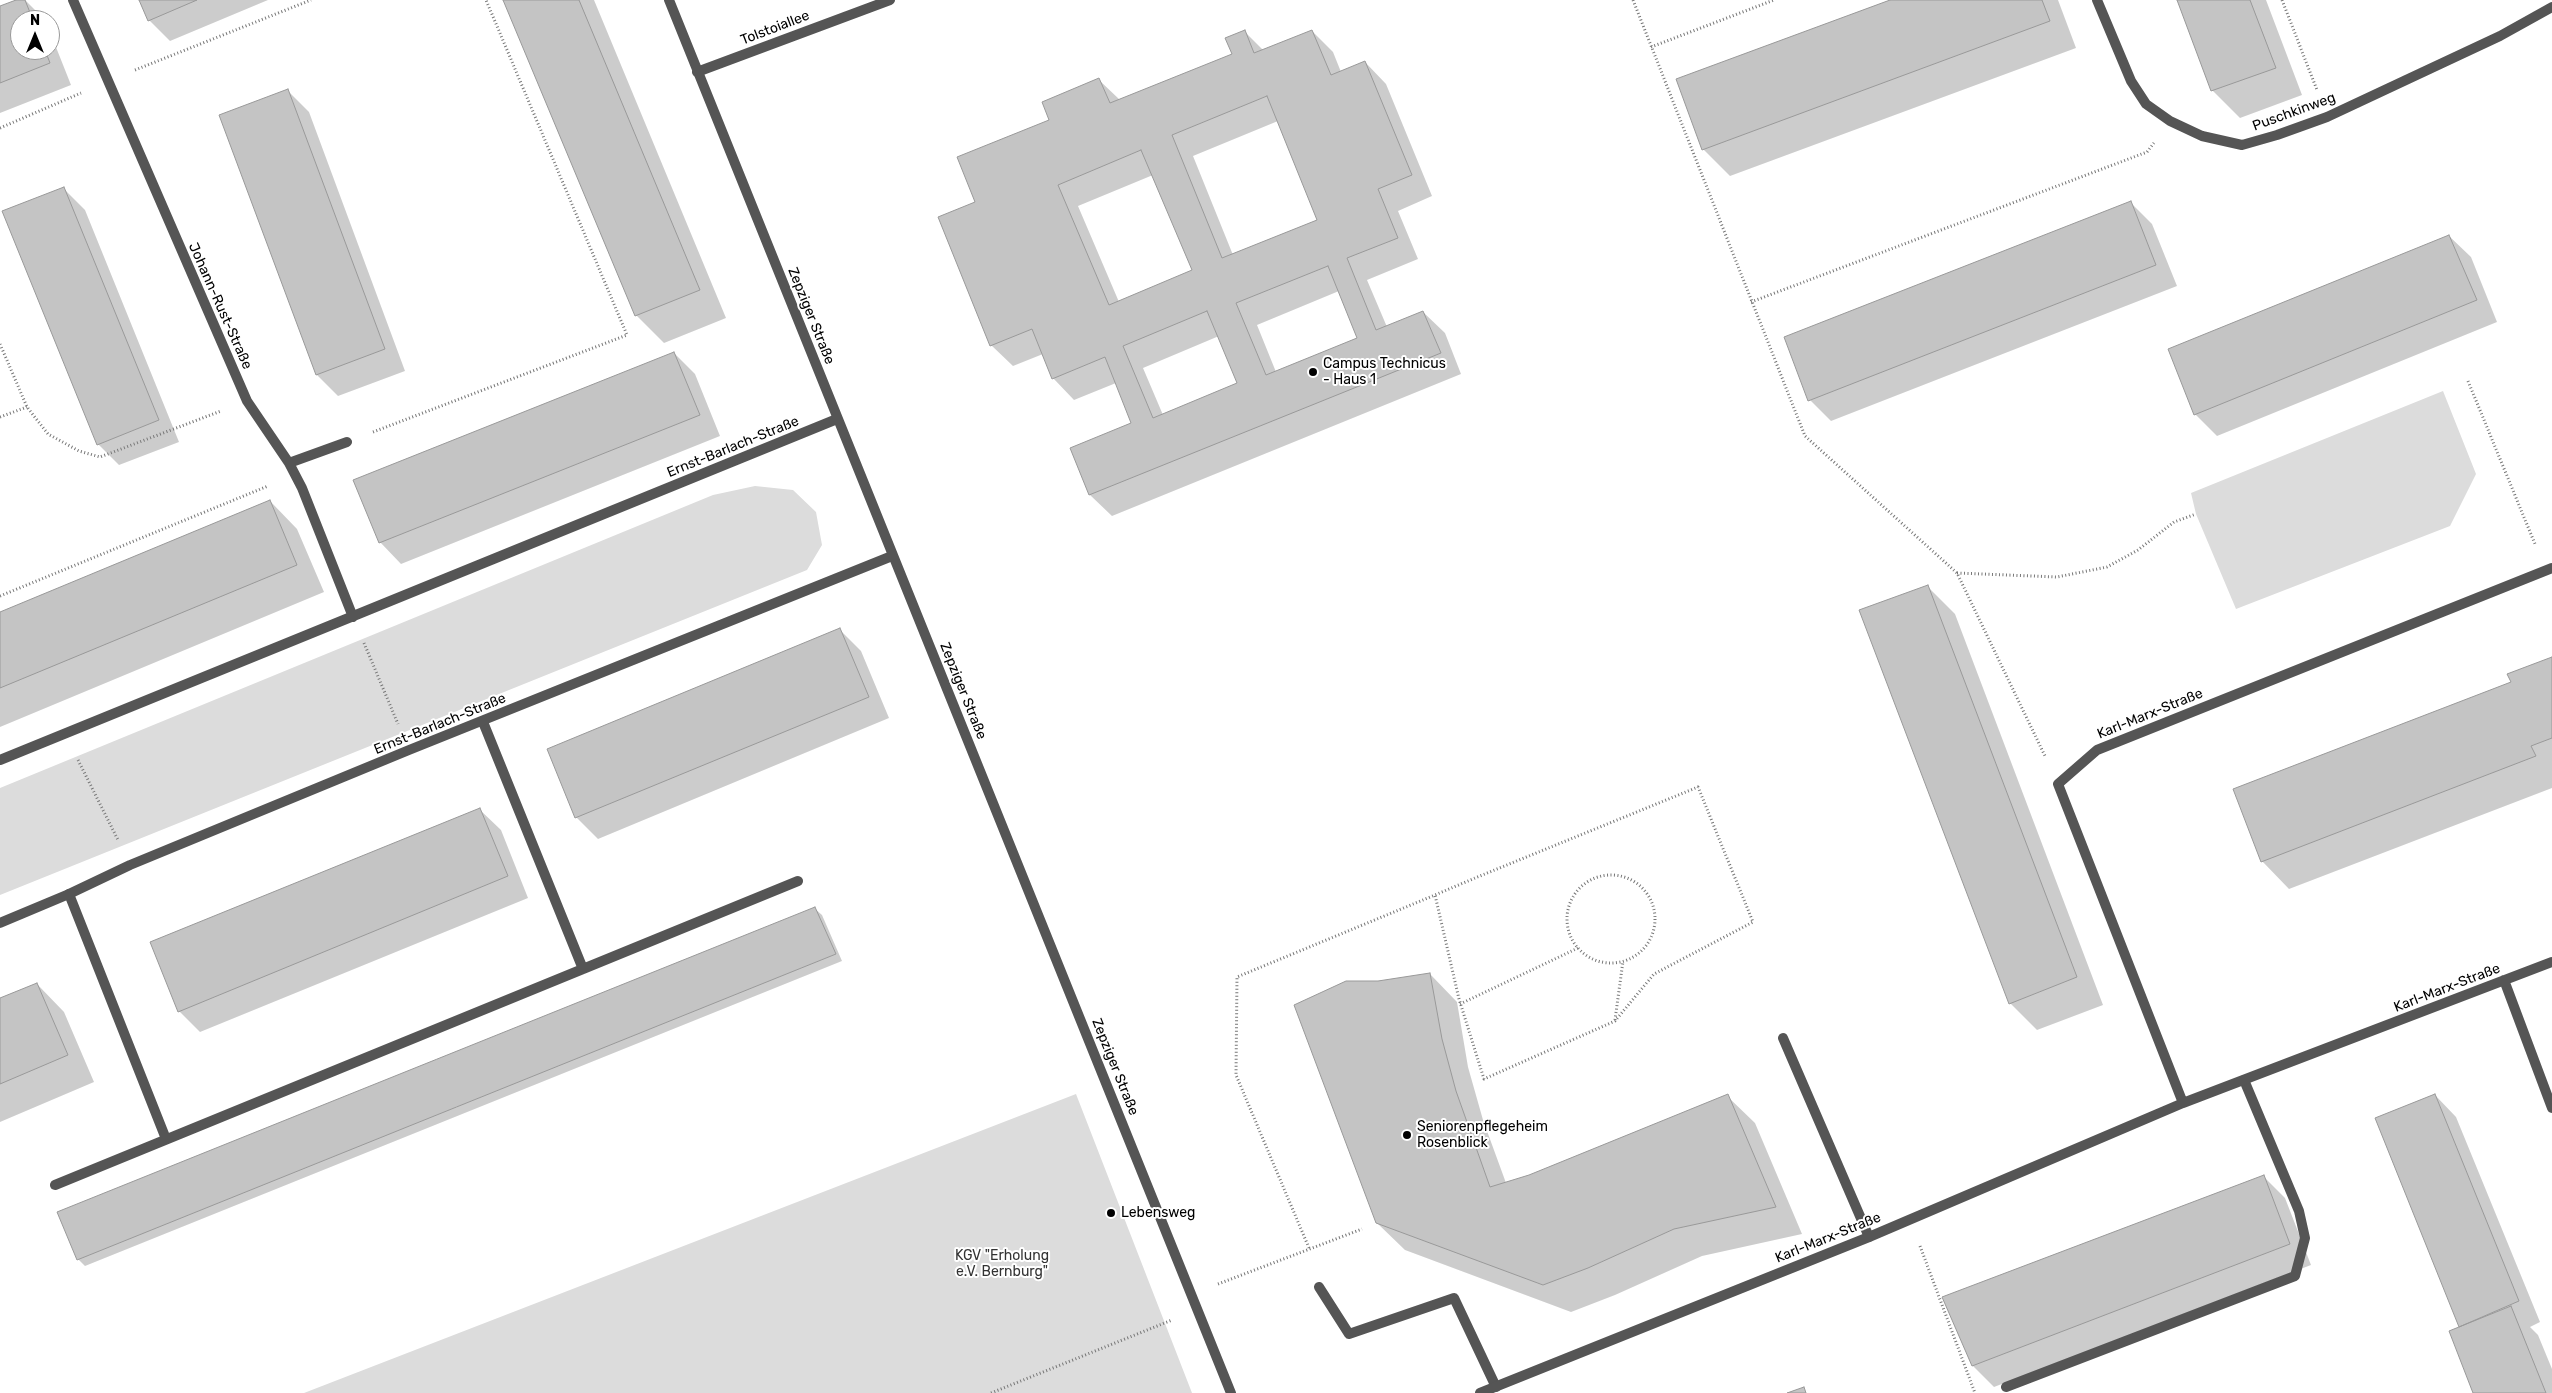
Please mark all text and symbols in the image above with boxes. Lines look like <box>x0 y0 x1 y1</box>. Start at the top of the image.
street label: Tolstoiallee <box>738 7 812 49</box>
north arrow <box>10 10 60 60</box>
text: N <box>30 12 40 29</box>
street label: Puschkinweg <box>2250 89 2338 135</box>
street label: Johann-Rust-Straße <box>185 240 255 372</box>
street label: Zepziger Straße <box>784 265 838 367</box>
place label: Campus Technicus - Haus 1 <box>1323 356 1446 388</box>
marker: Campus Technicus - Haus 1 <box>1307 366 1319 378</box>
street label: Ernst-Barlach-Straße <box>665 413 801 481</box>
street label: Zepziger Straße <box>936 640 990 742</box>
street label: Karl-Marx-Straße <box>2095 685 2205 743</box>
street label: Ernst-Barlach-Straße <box>372 690 508 758</box>
street label: Karl-Marx-Straße <box>2391 960 2503 1016</box>
street label: Zepziger Straße <box>1088 1016 1142 1118</box>
place label: Seniorenpflegeheim Rosenblick <box>1417 1119 1548 1152</box>
marker: Seniorenpflegeheim Rosenblick <box>1401 1129 1413 1141</box>
place label: Lebensweg <box>1121 1205 1195 1221</box>
marker: Lebensweg <box>1105 1207 1117 1219</box>
street label: Karl-Marx-Straße <box>1773 1209 1883 1267</box>
park label: KGV "Erholung e.V. Bernburg" <box>955 1248 1049 1280</box>

